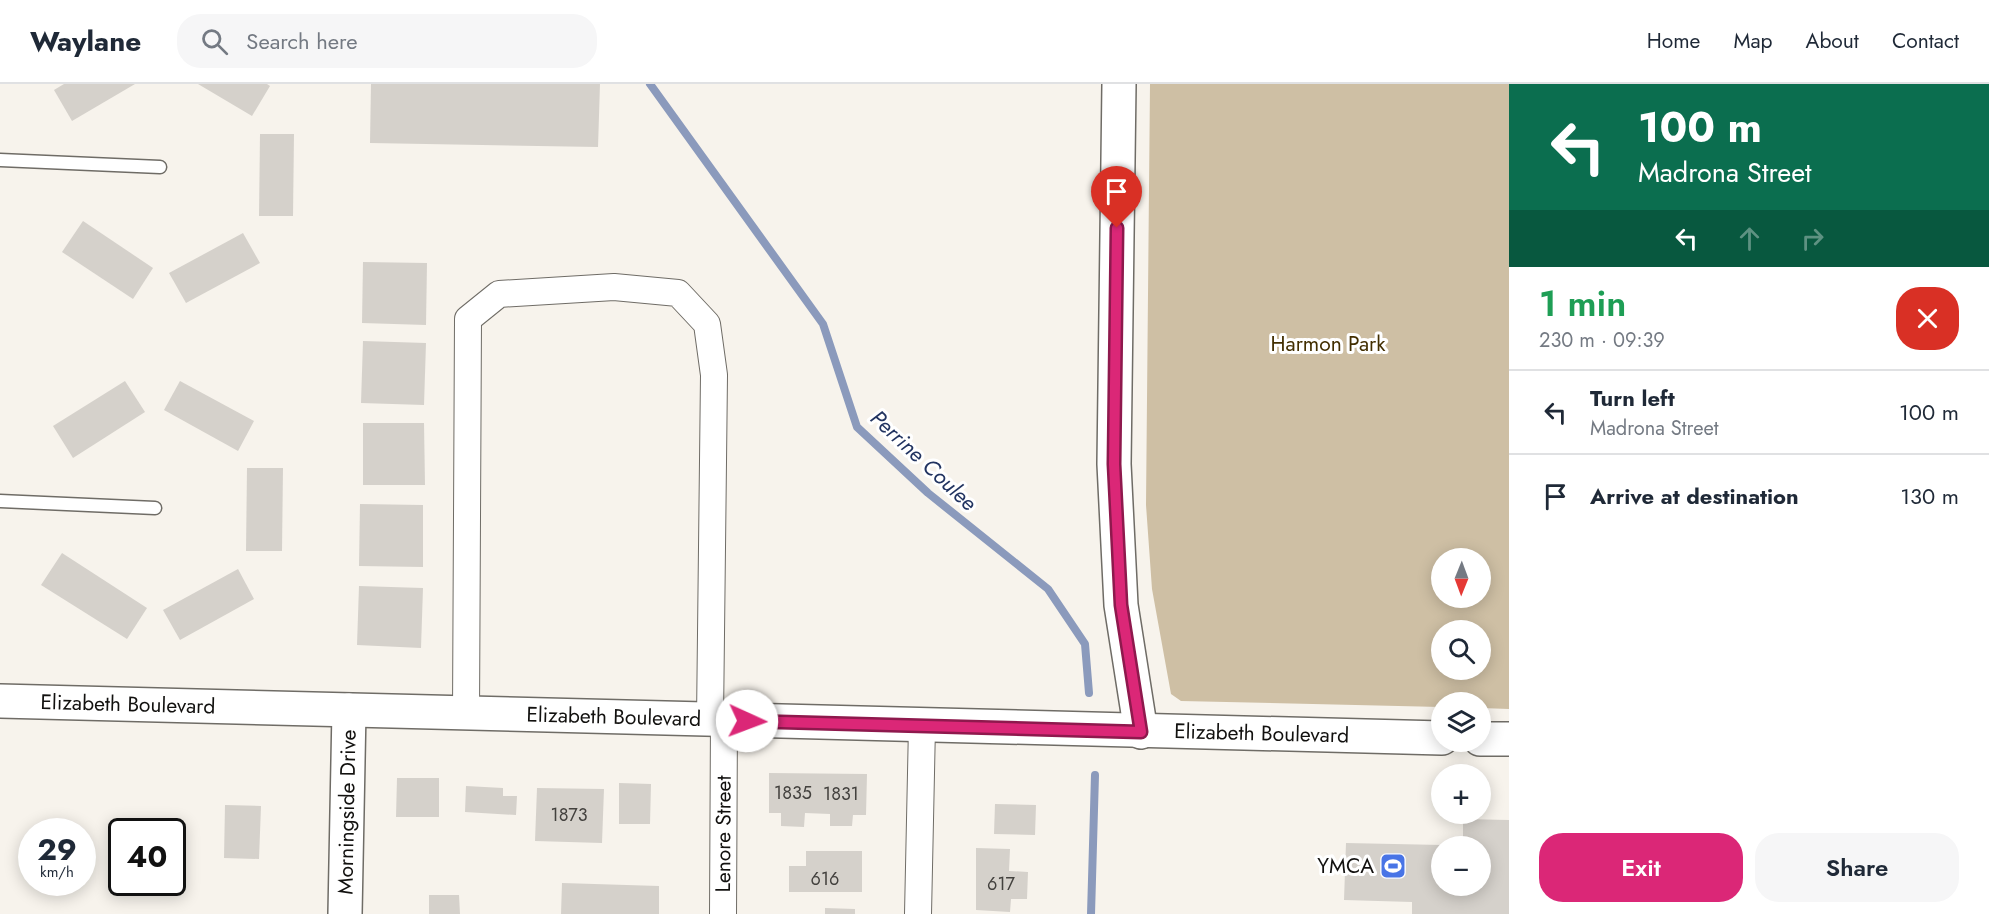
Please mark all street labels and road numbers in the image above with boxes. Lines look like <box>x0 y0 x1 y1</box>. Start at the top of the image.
street label: Elizabeth Boulevard <box>40 687 216 722</box>
street label: Elizabeth Boulevard <box>526 700 702 734</box>
street label: Elizabeth Boulevard <box>1174 716 1349 751</box>
street label: Morningside Drive <box>330 729 364 895</box>
street label: Lenore Street <box>708 775 739 893</box>

